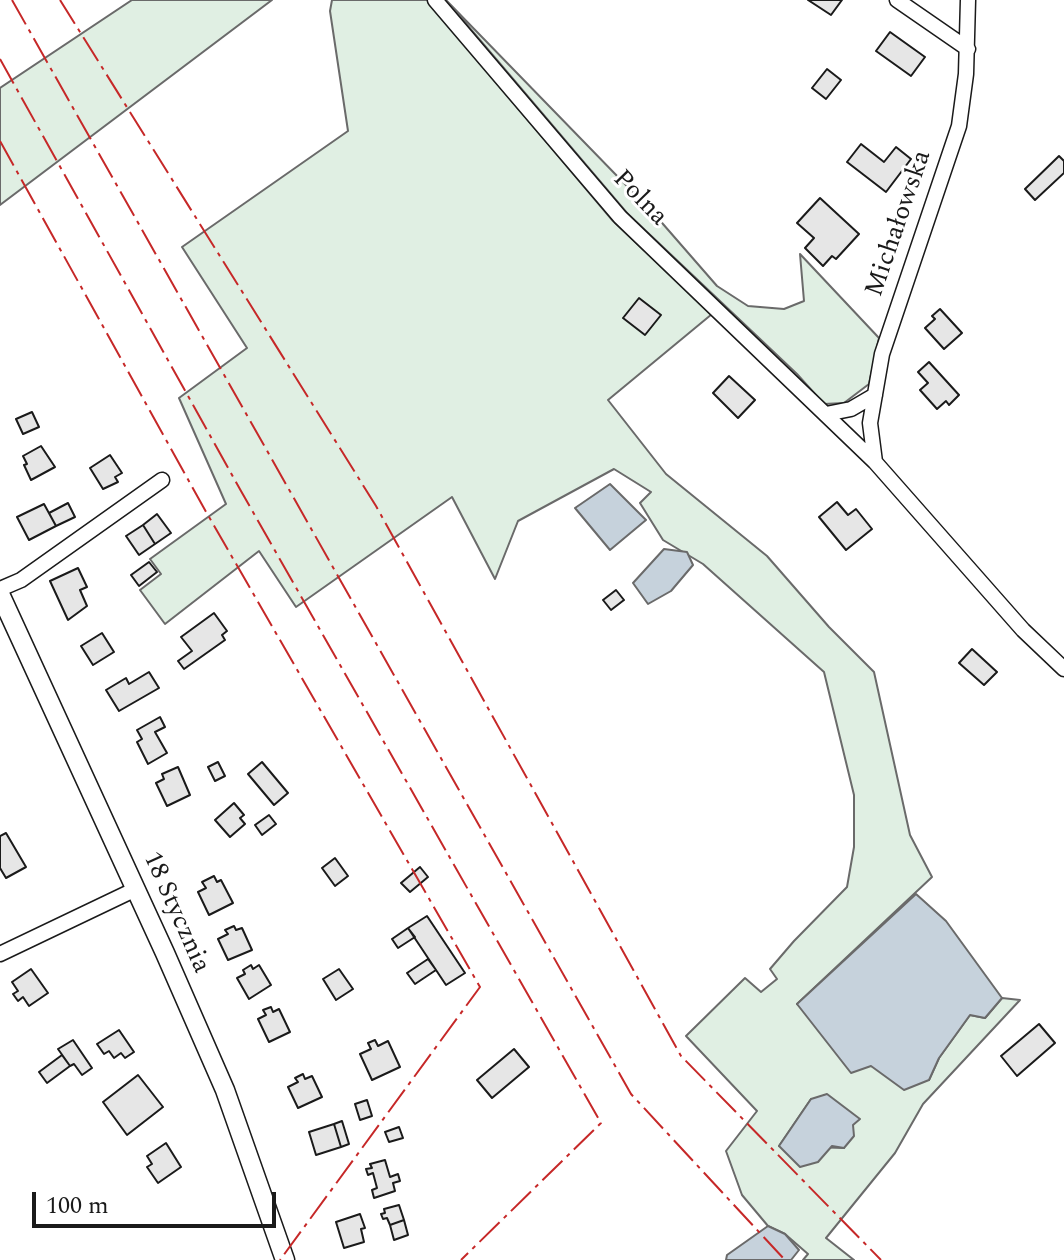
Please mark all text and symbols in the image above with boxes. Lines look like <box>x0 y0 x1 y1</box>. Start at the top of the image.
street label: Michałowska <box>860 147 940 301</box>
street label: Polna <box>605 165 673 233</box>
street label: 18 Stycznia <box>134 848 216 978</box>
scale bar <box>36 1176 280 1226</box>
text: 100 m <box>46 1188 109 1224</box>

